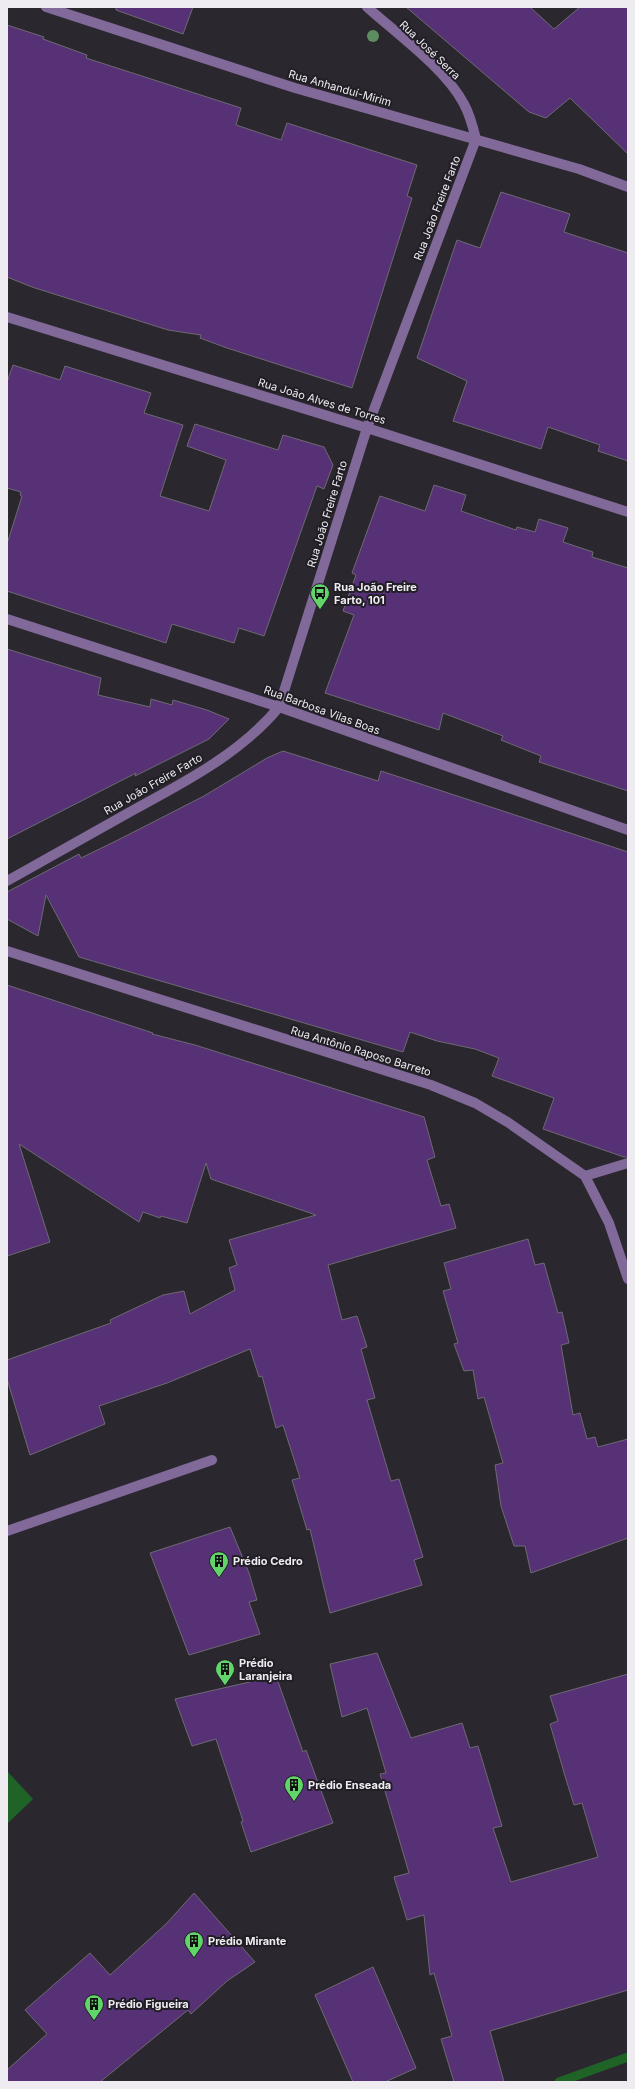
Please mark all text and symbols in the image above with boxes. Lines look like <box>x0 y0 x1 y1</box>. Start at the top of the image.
street label: Rua José Serra <box>397 17 463 83</box>
street label: Rua Anhanduí-Mirim <box>287 67 393 109</box>
street label: Rua João Freire Farto <box>411 153 464 262</box>
street label: Rua João Alves de Torres <box>256 375 388 427</box>
street label: Rua João Freire Farto <box>304 458 350 569</box>
place label: Rua João Freire Farto, 101 <box>334 580 417 607</box>
bus stop icon: Rua João Freire Farto, 101 <box>309 582 331 610</box>
street label: Rua Barbosa Vilas Boas <box>262 682 382 738</box>
street label: Rua João Freire Farto <box>101 750 205 818</box>
street label: Rua Antônio Raposo Barreto <box>289 1023 433 1079</box>
building icon: Prédio Cedro <box>208 1550 230 1578</box>
place label: Prédio Cedro <box>233 1554 303 1568</box>
place label: Prédio Laranjeira <box>239 1656 292 1683</box>
building icon: Prédio Laranjeira <box>214 1658 236 1686</box>
building icon: Prédio Enseada <box>283 1774 305 1802</box>
place label: Prédio Enseada <box>308 1778 391 1792</box>
building icon: Prédio Mirante <box>183 1930 205 1958</box>
place label: Prédio Mirante <box>208 1934 287 1948</box>
building icon: Prédio Figueira <box>83 1993 105 2021</box>
place label: Prédio Figueira <box>108 1997 189 2011</box>

